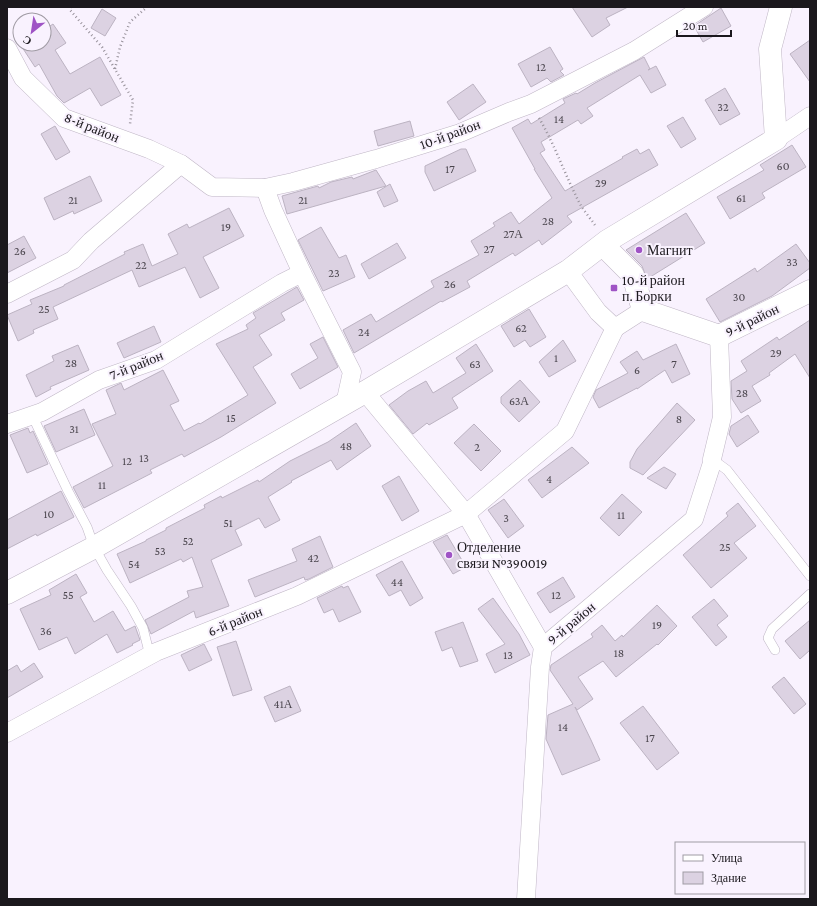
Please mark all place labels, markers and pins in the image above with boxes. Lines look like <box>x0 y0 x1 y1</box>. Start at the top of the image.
place label: Магнит <box>647 242 693 258</box>
marker: Магнит <box>634 245 644 255</box>
place label: 10-й район п. Борки <box>622 272 685 304</box>
marker: 10-й район п. Борки <box>609 283 619 293</box>
place label: Отделение связи №390019 <box>457 539 547 571</box>
marker: Отделение связи №390019 <box>444 550 454 560</box>

